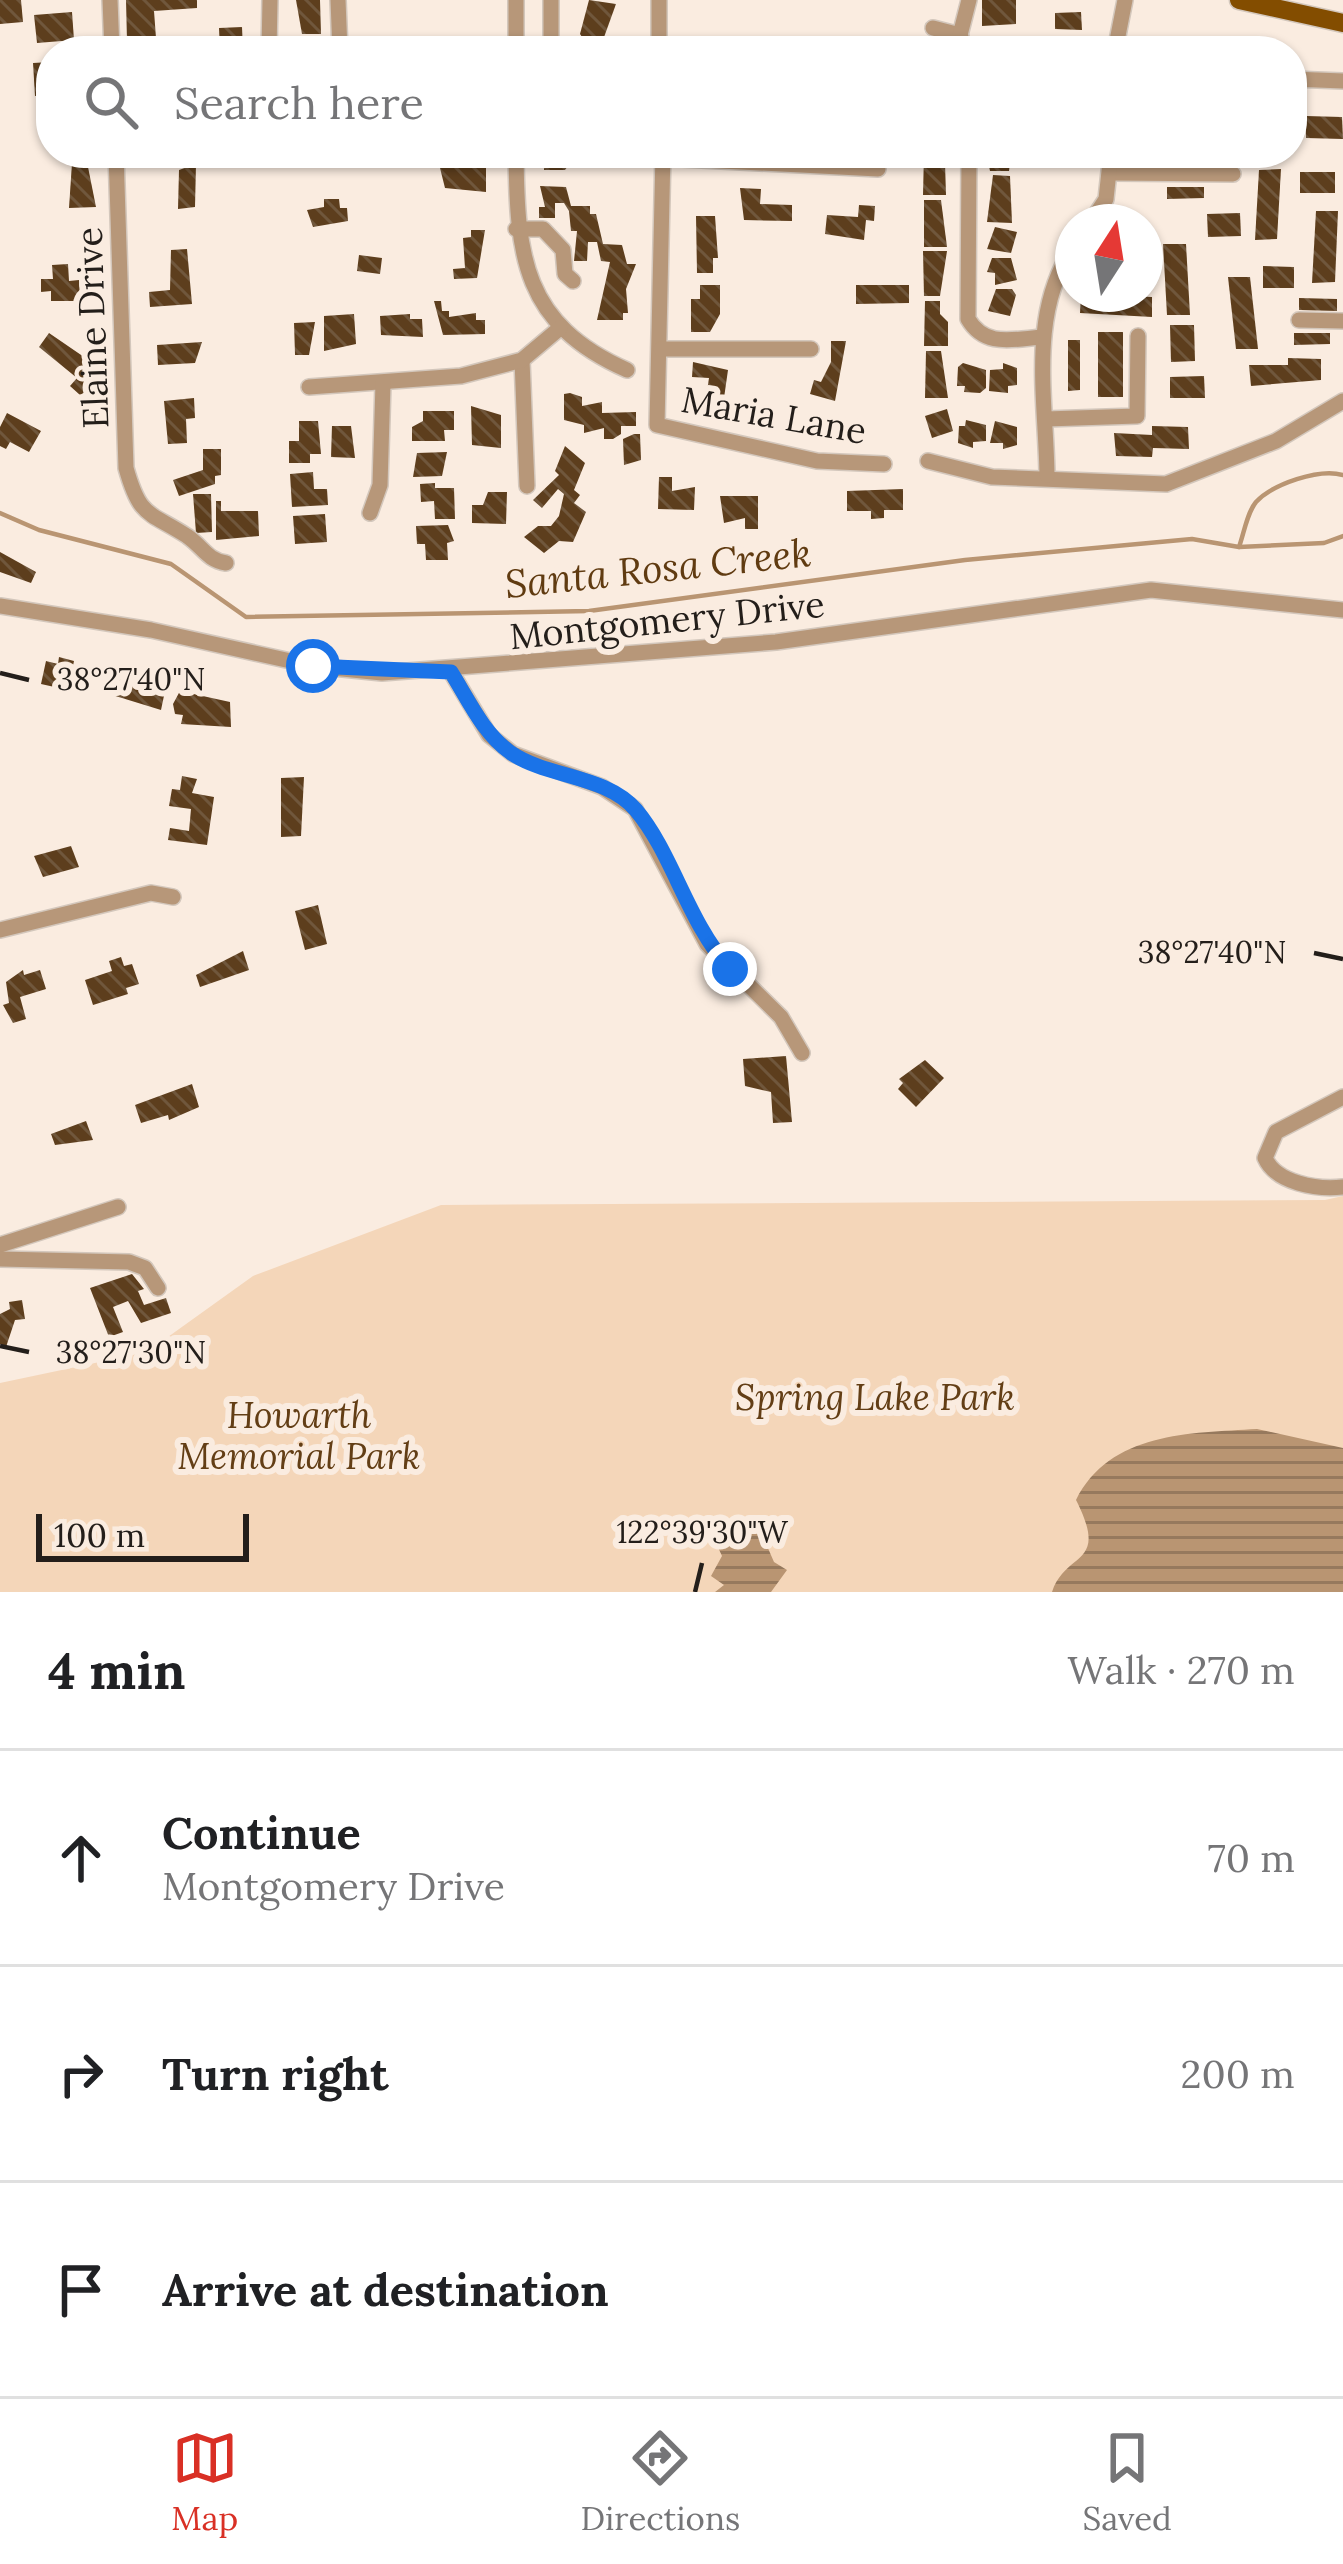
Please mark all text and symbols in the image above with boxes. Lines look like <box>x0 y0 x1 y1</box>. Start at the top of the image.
search box <box>36 36 1307 168</box>
icon: search <box>78 69 144 135</box>
text: Search here <box>174 74 424 131</box>
north arrow <box>1055 204 1163 312</box>
street label: Elaine Drive <box>65 226 119 430</box>
street label: Maria Lane <box>678 376 870 454</box>
water label: Santa Rosa Creek <box>502 527 814 609</box>
street label: Montgomery Drive <box>507 581 827 659</box>
route start <box>286 639 340 693</box>
text: 38°27'40"N <box>57 660 205 698</box>
text: 38°27'40"N <box>1138 933 1286 971</box>
route end <box>703 942 757 996</box>
text: 38°27'30"N <box>56 1333 206 1371</box>
park label: Spring Lake Park <box>735 1374 1015 1420</box>
park label: Howarth Memorial Park <box>178 1392 420 1479</box>
scale bar <box>36 1508 249 1561</box>
text: 122°39'30"W <box>616 1513 789 1551</box>
text: 100 m <box>54 1514 145 1556</box>
text: 4 min <box>48 1638 185 1703</box>
text: Walk · 270 m <box>1068 1645 1295 1695</box>
text: Continue <box>162 1804 361 1861</box>
icon: ahead <box>48 1825 114 1891</box>
text: 70 m <box>1208 1833 1295 1883</box>
text: Montgomery Drive <box>162 1861 505 1911</box>
icon: right <box>48 2041 114 2107</box>
text: Turn right <box>162 2045 389 2102</box>
text: 200 m <box>1180 2049 1295 2099</box>
icon: arrive <box>48 2257 114 2323</box>
text: Arrive at destination <box>162 2261 609 2318</box>
tab: Map <box>171 2425 238 2539</box>
tab: Directions <box>581 2425 740 2539</box>
tab: Saved <box>1083 2425 1172 2539</box>

